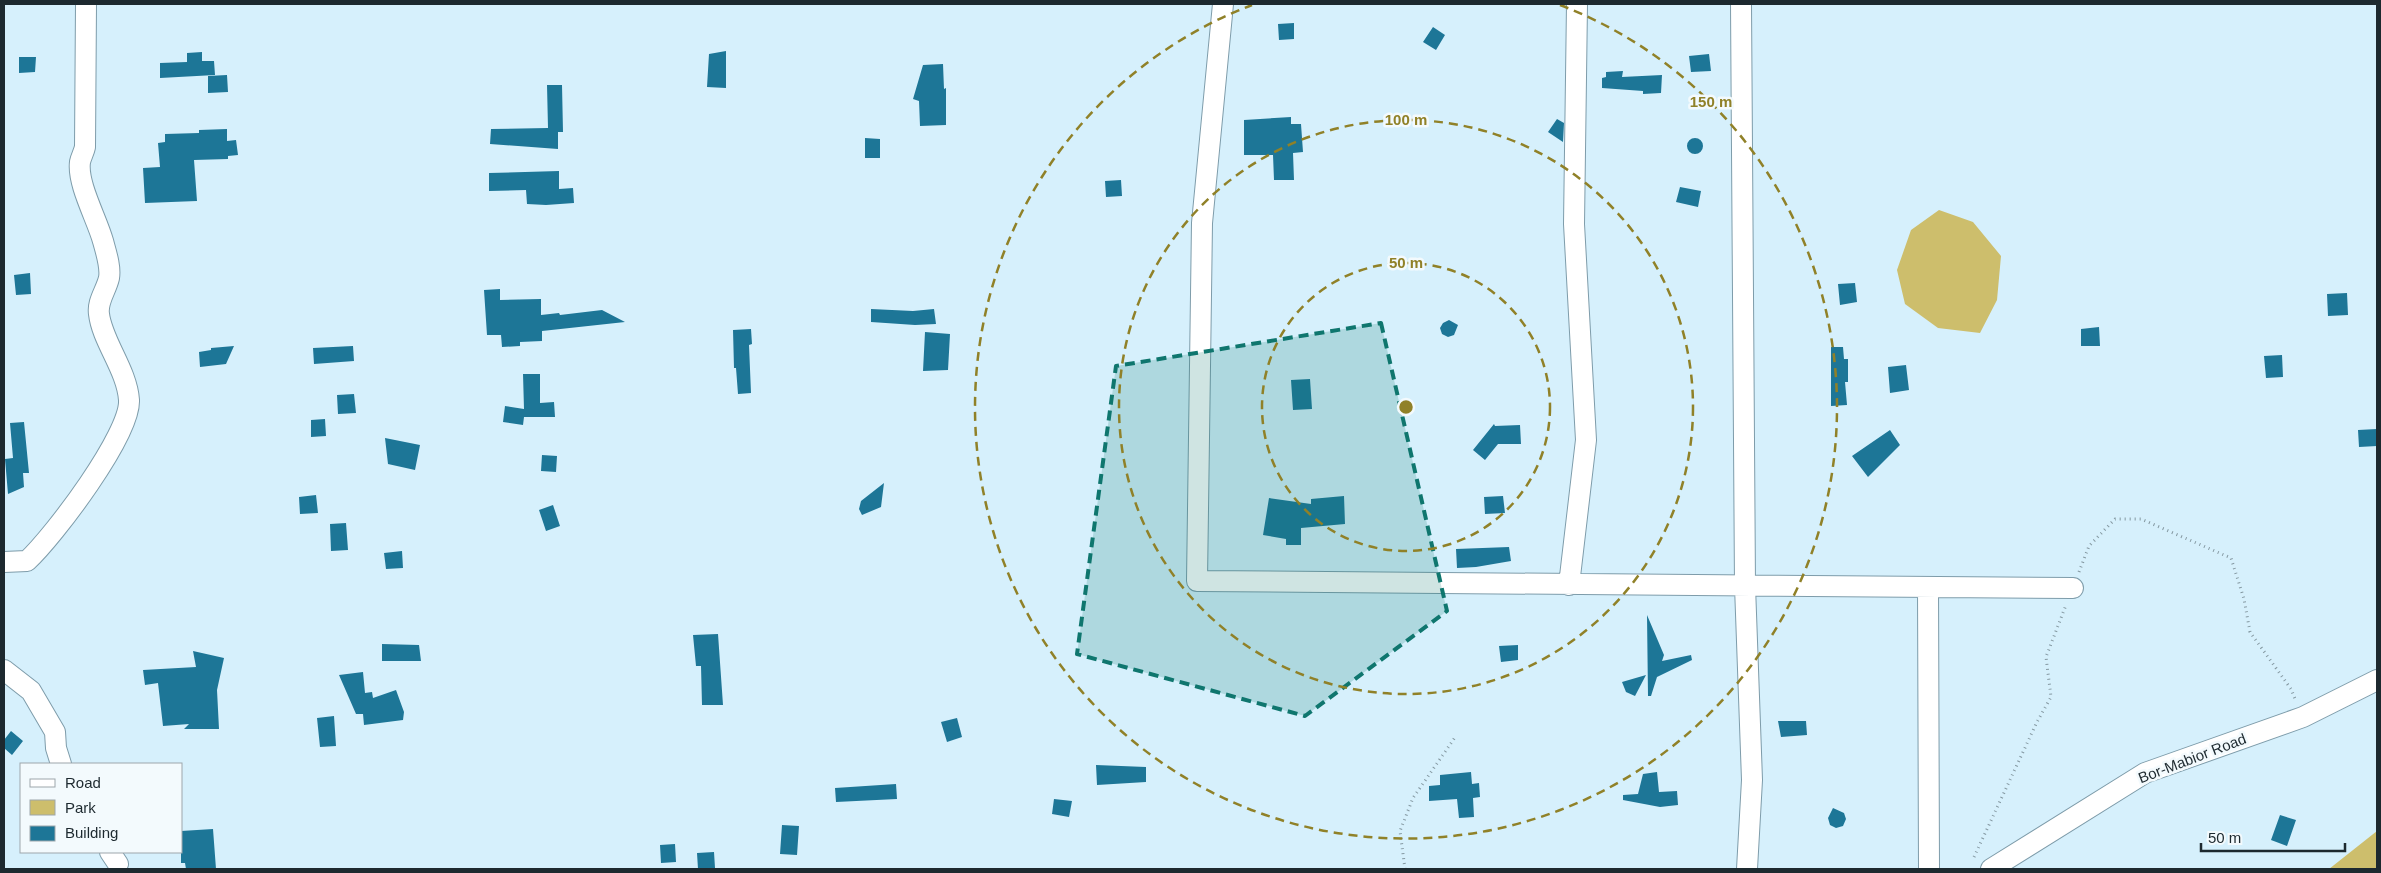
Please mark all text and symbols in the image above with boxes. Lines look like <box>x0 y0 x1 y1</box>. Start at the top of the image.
text: 150 m <box>1690 93 1732 110</box>
text: 100 m <box>1385 111 1427 128</box>
text: 50 m <box>1389 254 1423 271</box>
centre of rings <box>1397 398 1415 416</box>
street label: Bor-Mabior Road <box>2136 730 2248 786</box>
legend <box>20 763 182 853</box>
text: Road <box>65 774 101 791</box>
text: Park <box>65 799 96 816</box>
scale bar <box>2201 820 2345 852</box>
text: Building <box>65 824 118 841</box>
text: 50 m <box>2208 829 2241 846</box>

